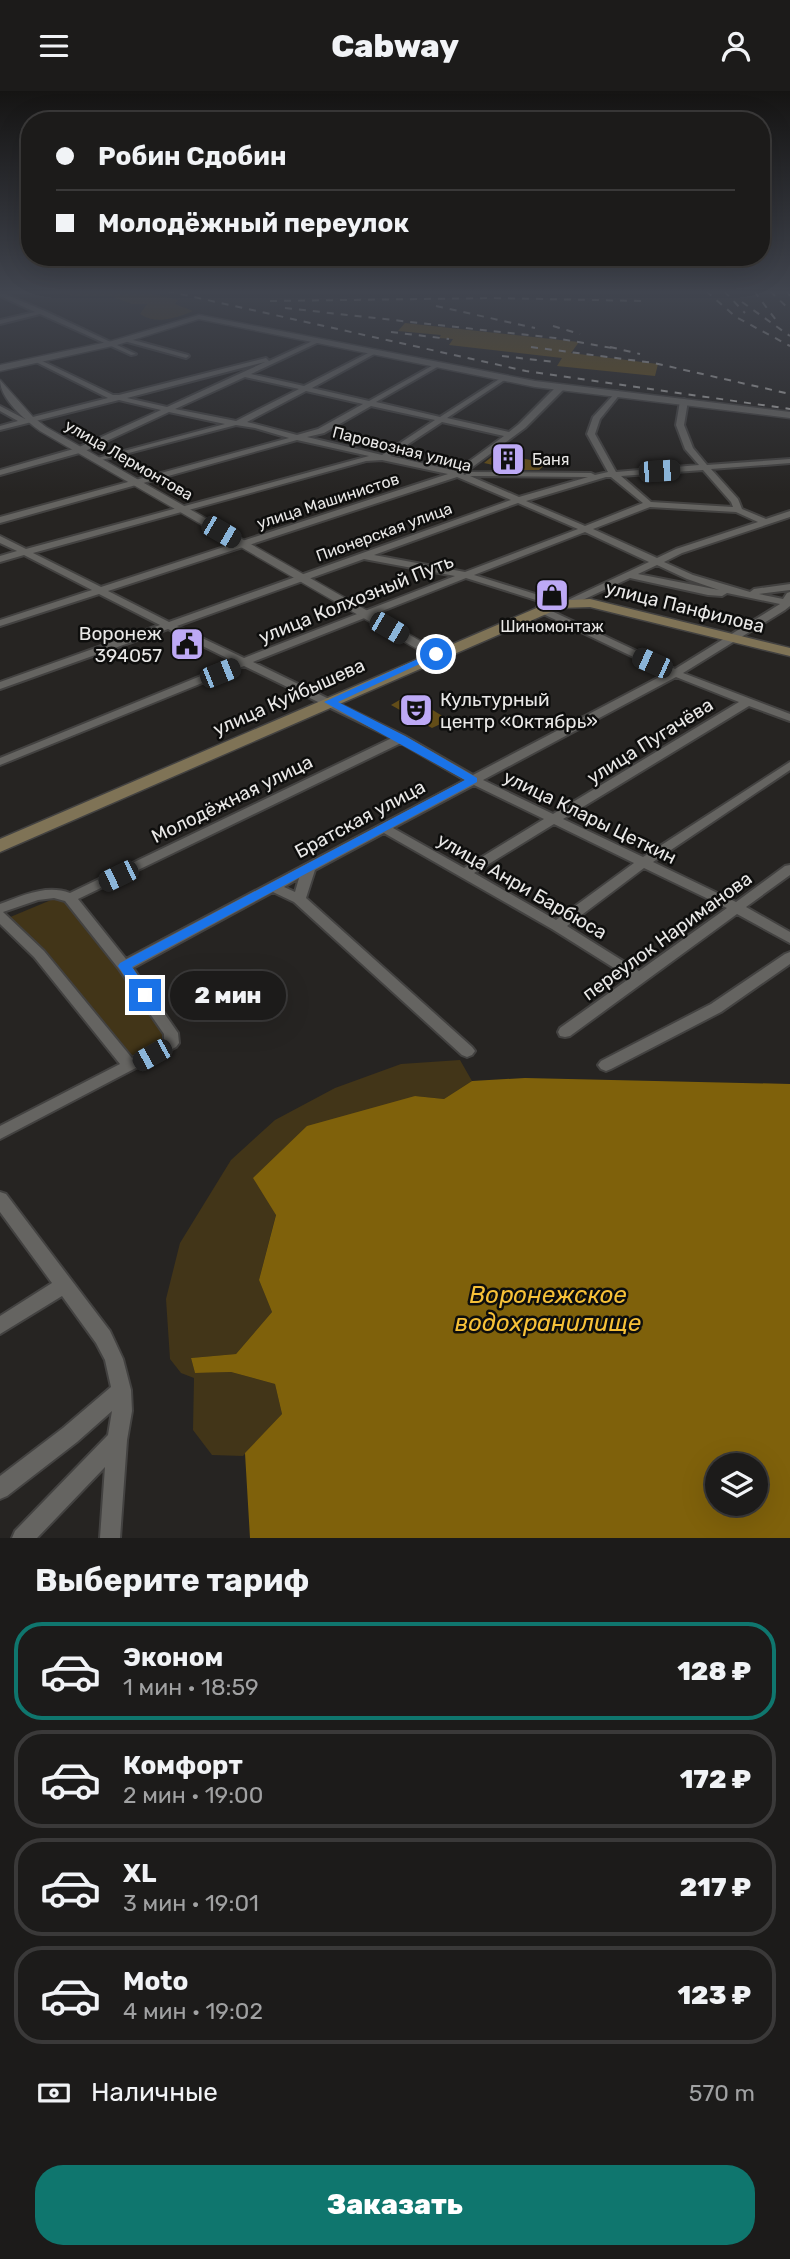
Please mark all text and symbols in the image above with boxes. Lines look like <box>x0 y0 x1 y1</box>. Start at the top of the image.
icon: menu <box>35 27 73 65</box>
text: Cabway <box>331 27 459 65</box>
icon: person <box>717 27 755 65</box>
text: Робин Сдобин <box>98 141 286 172</box>
text: Молодёжный переулок <box>98 208 409 239</box>
street label: улица Лермонтова <box>62 416 196 504</box>
street label: Паровозная улица <box>331 423 473 475</box>
building icon: Баня <box>489 440 527 478</box>
place label: Баня <box>532 450 570 469</box>
car <box>638 459 681 483</box>
street label: улица Машинистов <box>254 469 402 533</box>
street label: Пионерская улица <box>313 499 455 565</box>
car <box>198 512 245 552</box>
street label: улица Колхозный Путь <box>255 549 457 649</box>
shop icon: Шиномонтаж <box>533 576 571 614</box>
street label: улица Панфилова <box>603 576 767 638</box>
car <box>366 608 413 648</box>
place label: Шиномонтаж <box>500 617 604 636</box>
place label: Воронеж 394057 <box>79 622 162 667</box>
public building icon: Воронеж 394057 <box>168 625 206 663</box>
route start <box>420 638 452 670</box>
car <box>629 645 676 681</box>
street label: улица Куйбышева <box>210 653 368 741</box>
car <box>197 655 244 691</box>
place label: Культурный центр «Октябрь» <box>440 688 598 733</box>
theatre icon: Культурный центр «Октябрь» <box>397 691 435 729</box>
street label: улица Пугачёва <box>583 693 717 789</box>
street label: Молодёжная улица <box>148 750 316 848</box>
street label: улица Клары Цеткин <box>500 765 680 869</box>
street label: Братская улица <box>291 775 429 863</box>
street label: улица Анри Барбюса <box>433 828 611 944</box>
car <box>95 857 142 895</box>
street label: переулок Нариманова <box>578 867 756 1005</box>
callout: 2 мин <box>170 971 285 1019</box>
route end <box>129 979 161 1011</box>
text: 2 мин <box>194 981 262 1009</box>
car <box>129 1036 176 1074</box>
water label: Воронежское водохранилище <box>455 1281 641 1337</box>
map controls <box>705 1453 768 1516</box>
button: layers <box>705 1453 768 1516</box>
text: Выберите тариф <box>35 1561 309 1599</box>
icon: car <box>39 1640 102 1703</box>
text: Эконом <box>123 1642 223 1673</box>
text: 128 ₽ <box>677 1656 751 1687</box>
text: 1 мин · 18:59 <box>123 1673 259 1701</box>
icon: car <box>39 1748 102 1811</box>
text: Комфорт <box>123 1750 243 1781</box>
text: 172 ₽ <box>680 1764 751 1795</box>
text: 2 мин · 19:00 <box>123 1781 263 1809</box>
icon: car <box>39 1856 102 1919</box>
text: XL <box>123 1858 156 1889</box>
text: 217 ₽ <box>680 1872 751 1903</box>
text: 3 мин · 19:01 <box>123 1889 259 1917</box>
icon: car <box>39 1964 102 2027</box>
text: Moto <box>123 1966 188 1997</box>
text: 123 ₽ <box>677 1980 751 2011</box>
text: 4 мин · 19:02 <box>123 1997 263 2025</box>
icon: cash <box>35 2074 73 2112</box>
text: Наличные <box>91 2077 218 2108</box>
text: 570 m <box>689 2079 755 2107</box>
button: Заказать <box>35 2165 755 2245</box>

